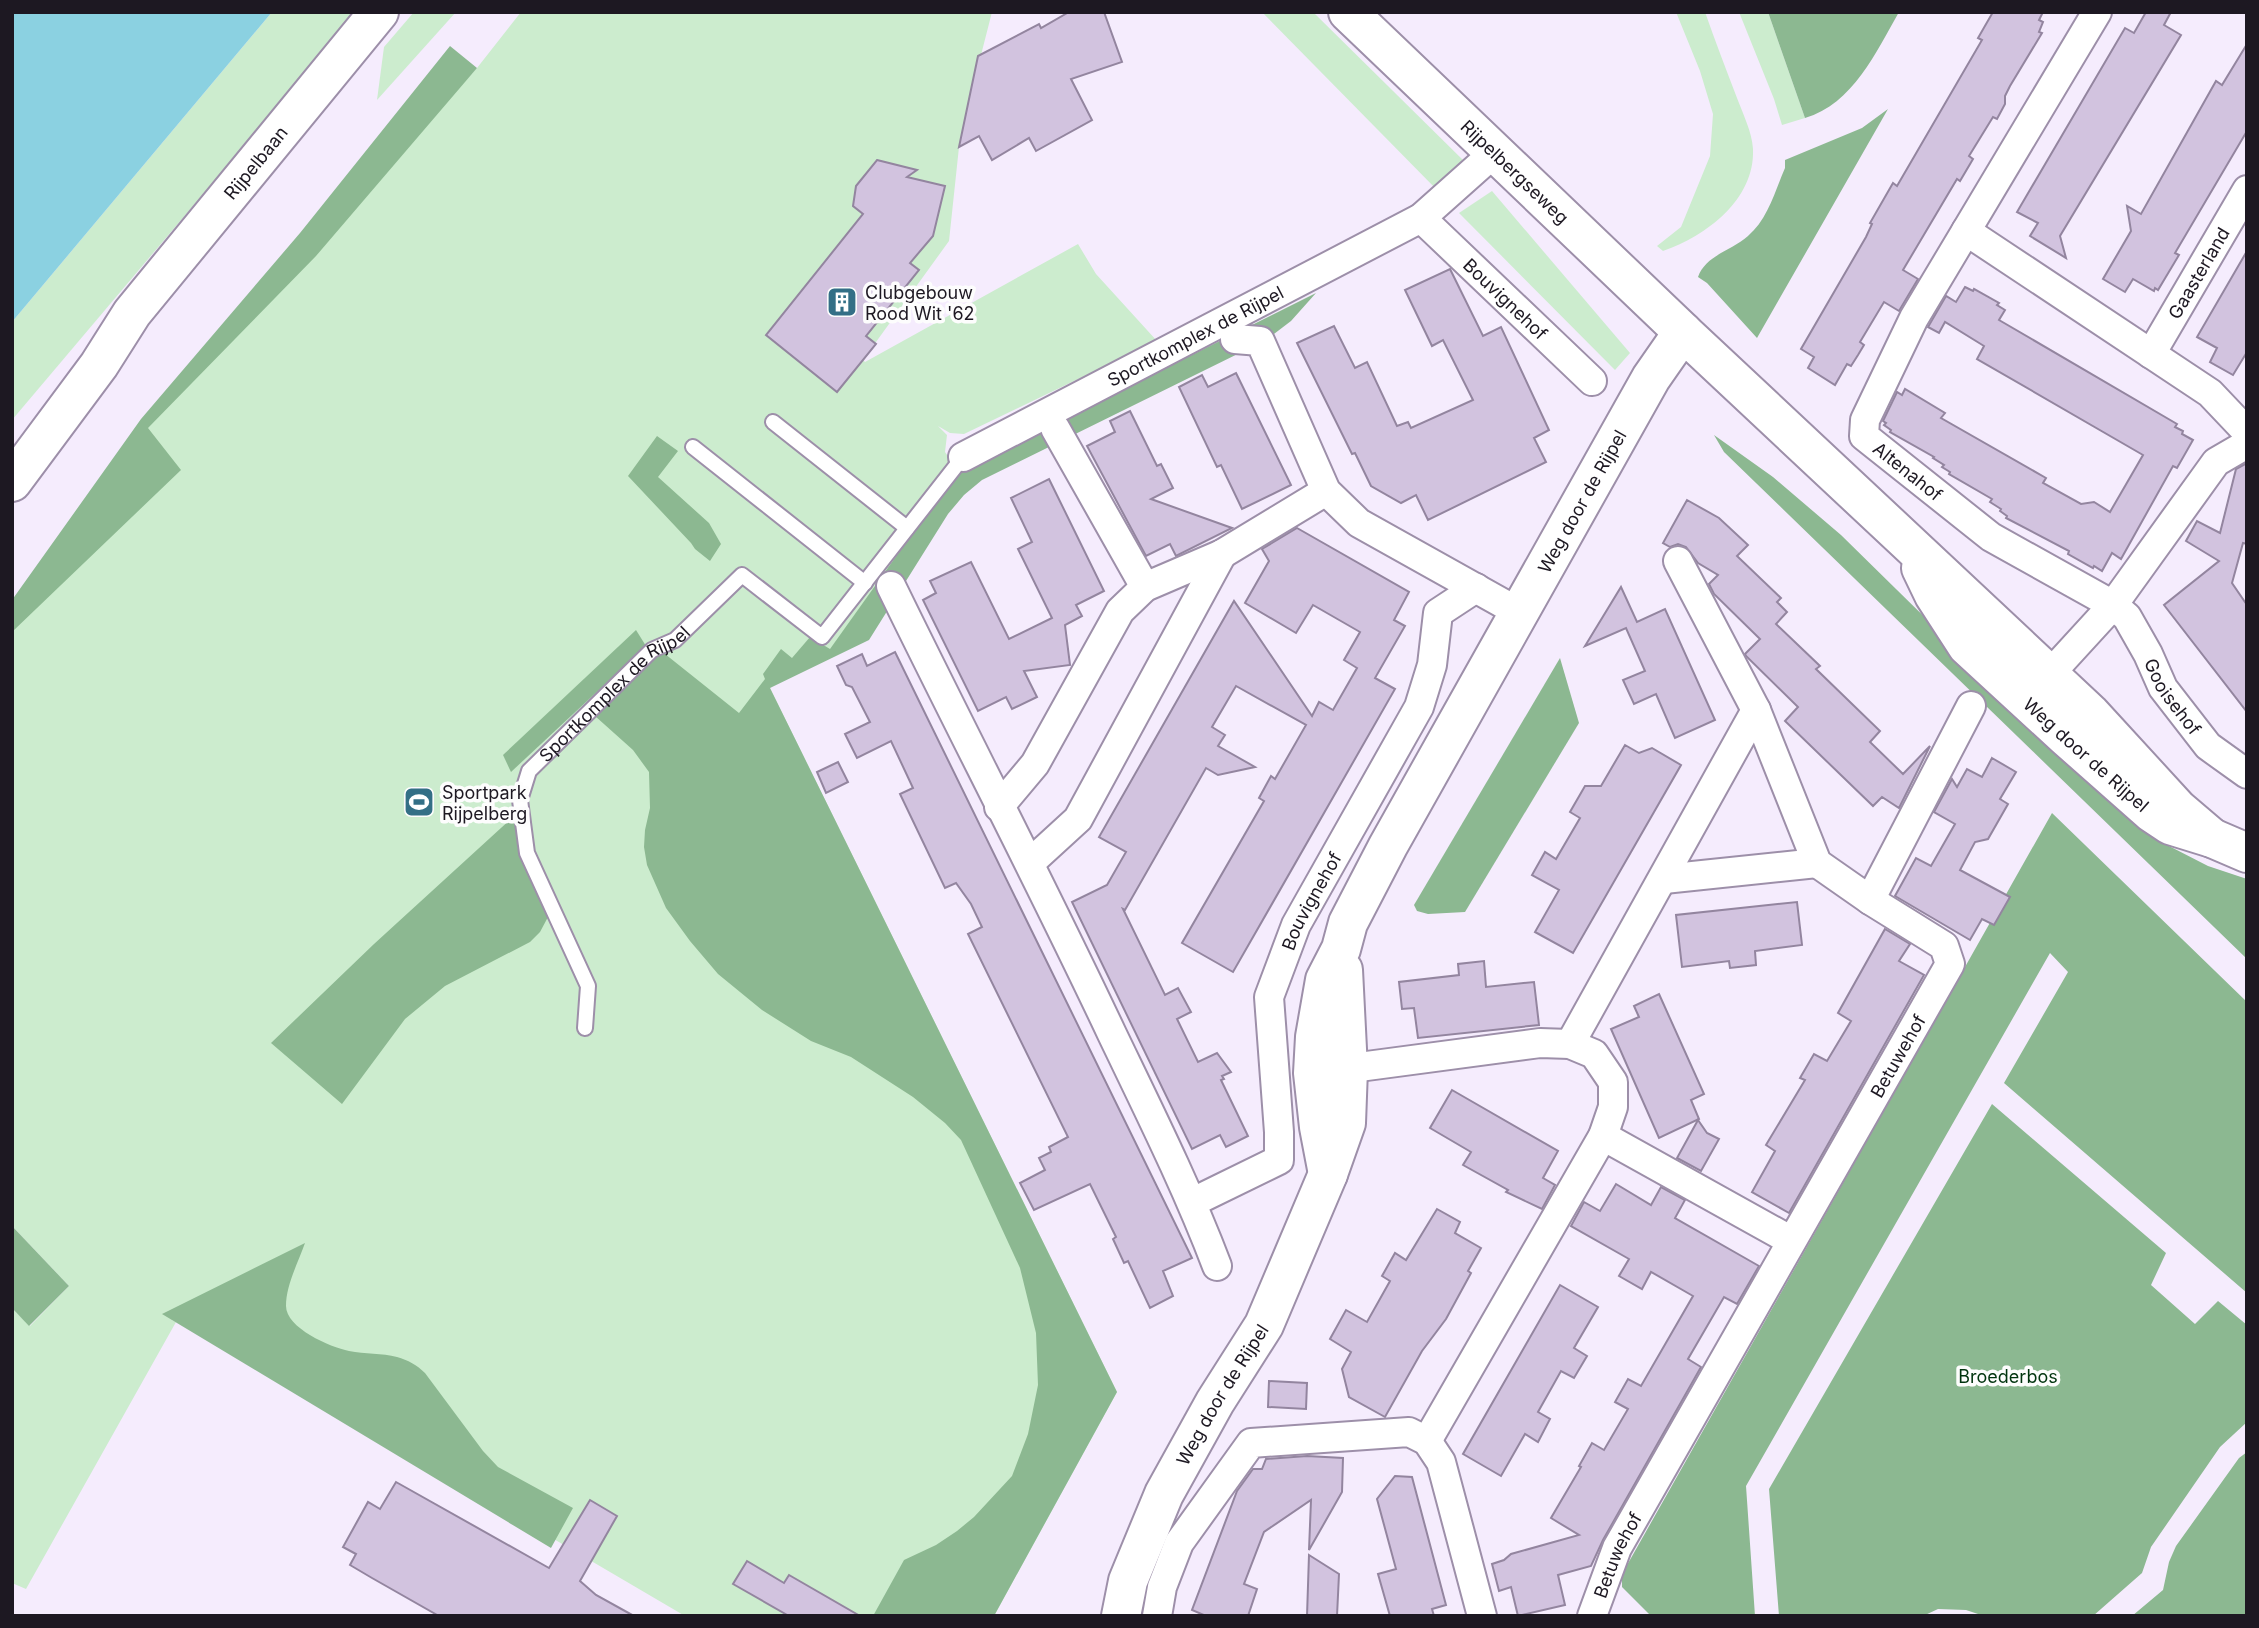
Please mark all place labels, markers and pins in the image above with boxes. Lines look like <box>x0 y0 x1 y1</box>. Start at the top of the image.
place label: Clubgebouw Rood Wit '62 <box>865 282 975 324</box>
building icon: Clubgebouw Rood Wit '62 <box>825 285 859 319</box>
place label: Sportpark Rijpelberg <box>442 782 527 824</box>
sports icon: Sportpark Rijpelberg <box>402 785 436 819</box>

